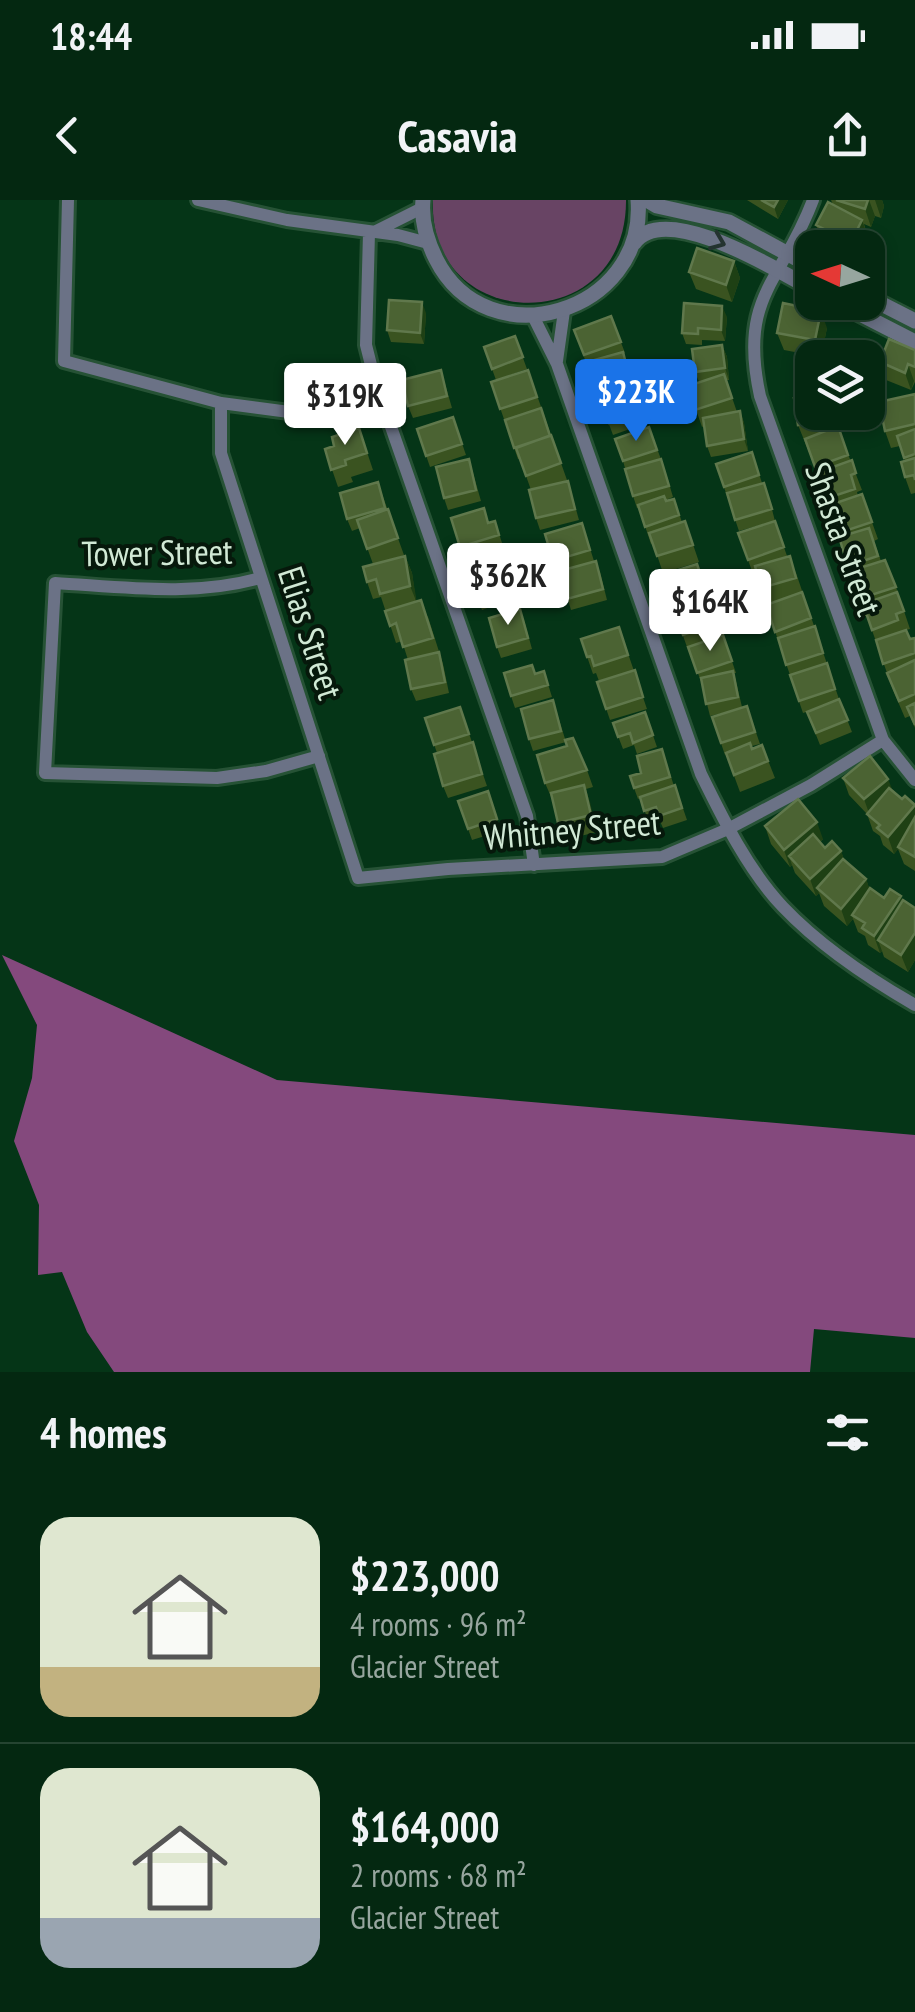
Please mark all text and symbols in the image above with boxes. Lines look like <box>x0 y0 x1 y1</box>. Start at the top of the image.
text: 18:44 <box>50 11 132 60</box>
text: Casavia <box>398 106 517 164</box>
icon: back <box>40 108 95 163</box>
icon: share <box>820 108 875 163</box>
one-way arrow <box>709 230 726 250</box>
north arrow <box>795 230 885 320</box>
map controls <box>795 230 885 430</box>
button: layers <box>795 340 885 430</box>
pin: $223K <box>566 359 706 444</box>
pin: $319K <box>275 363 415 448</box>
text: $223K <box>597 370 675 412</box>
text: $319K <box>306 374 384 416</box>
street label: Shasta Street <box>795 456 893 622</box>
street label: Tower Street <box>81 528 233 576</box>
pin: $362K <box>438 543 578 628</box>
text: $362K <box>469 554 547 596</box>
street label: Elias Street <box>268 561 354 705</box>
pin: $164K <box>640 569 780 654</box>
text: $164K <box>671 580 749 622</box>
street label: Whitney Street <box>482 798 663 860</box>
text: 4 homes <box>40 1405 167 1460</box>
icon: filters <box>820 1405 875 1460</box>
text: $223,000 <box>350 1548 500 1603</box>
icon: home <box>120 1557 240 1677</box>
text: 4 rooms · 96 m² <box>350 1603 527 1645</box>
text: Glacier Street <box>350 1645 499 1687</box>
text: $164,000 <box>350 1799 500 1854</box>
icon: home <box>120 1808 240 1928</box>
text: 2 rooms · 68 m² <box>350 1854 527 1896</box>
text: Glacier Street <box>350 1896 499 1938</box>

